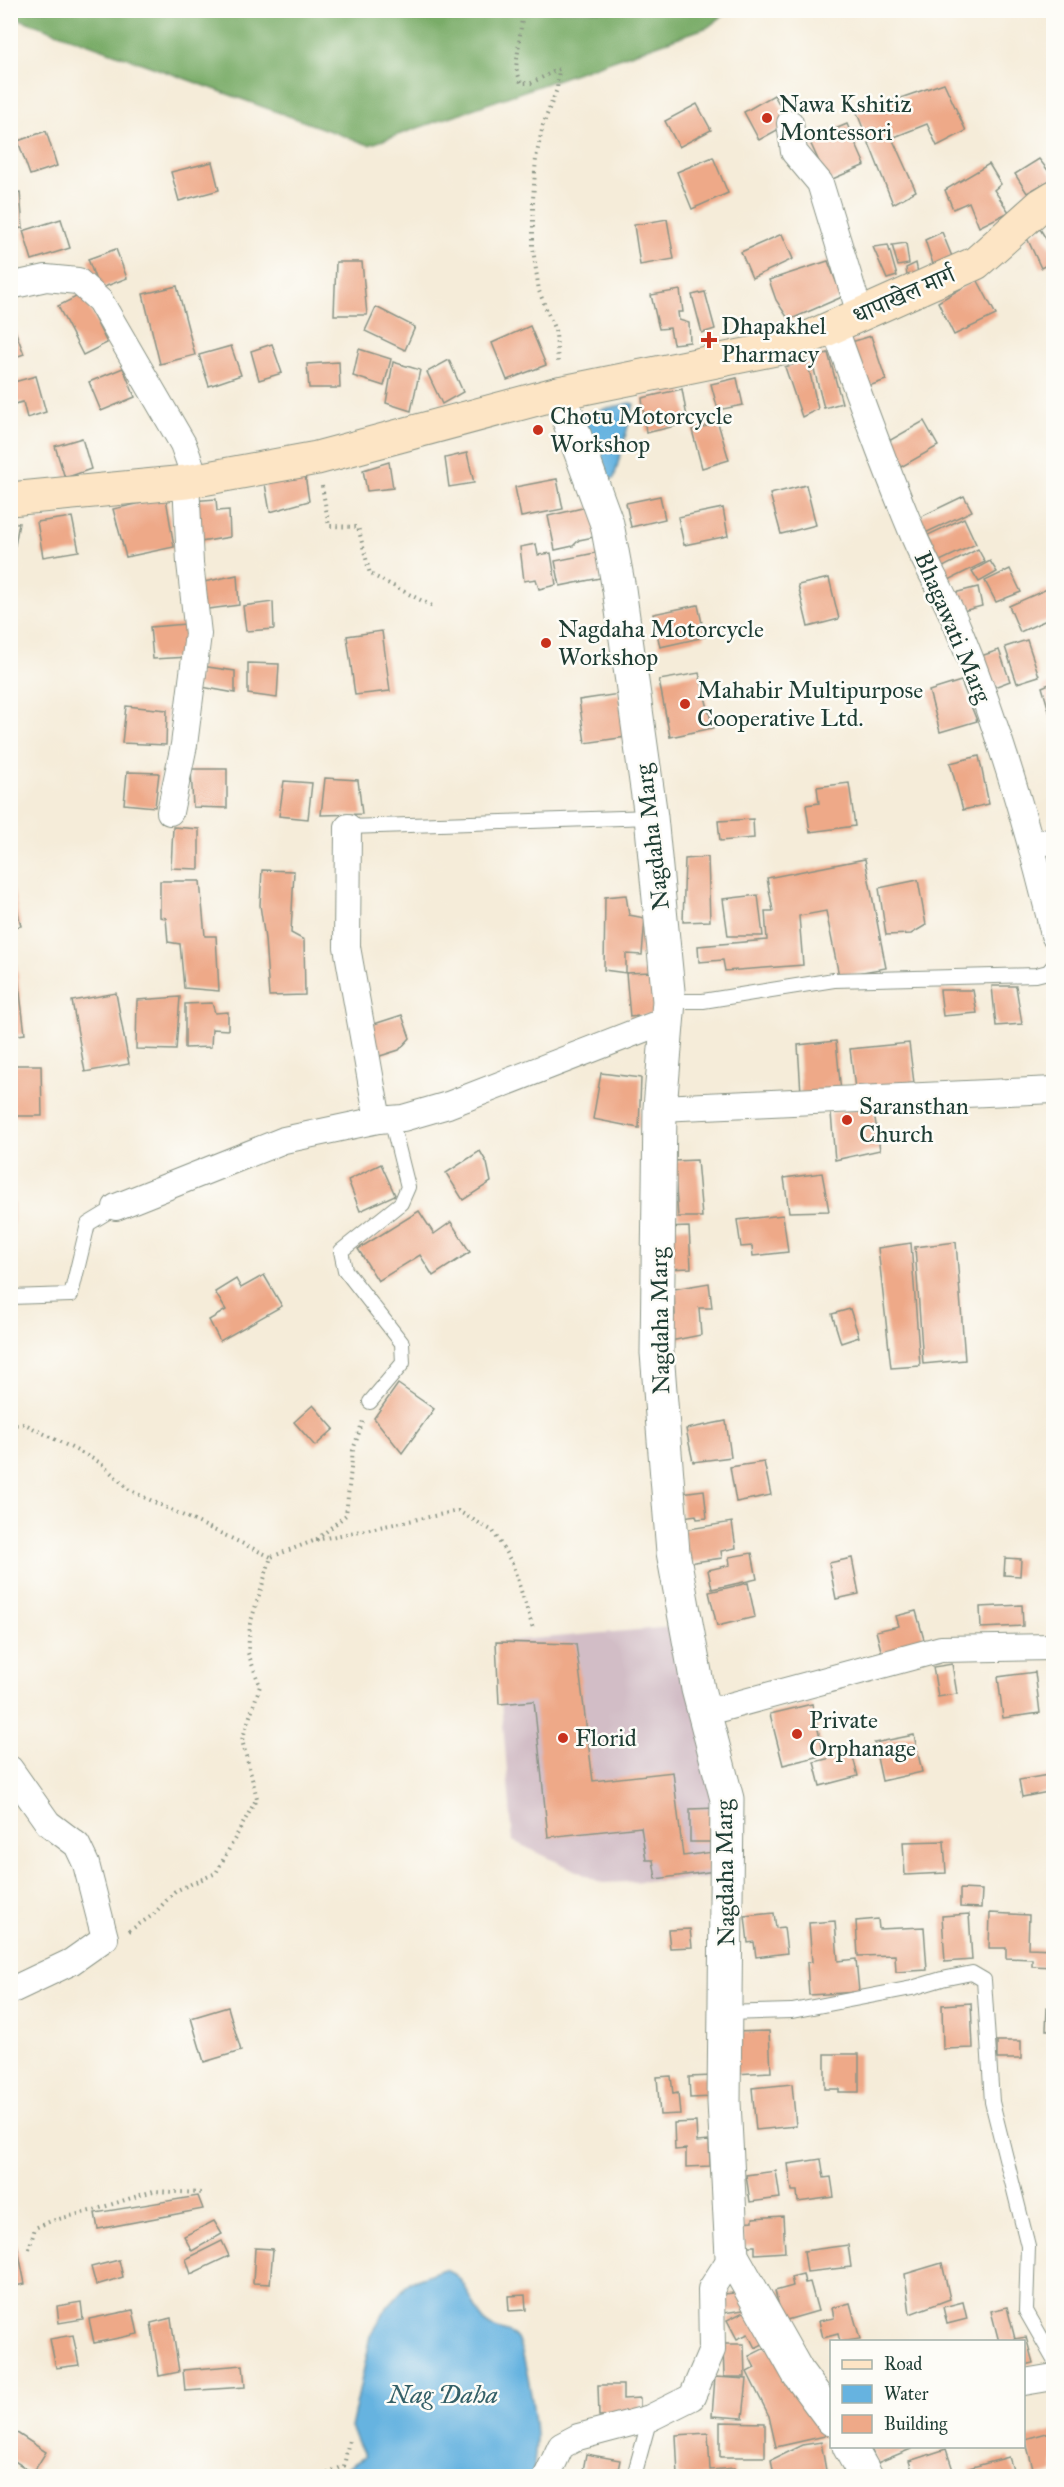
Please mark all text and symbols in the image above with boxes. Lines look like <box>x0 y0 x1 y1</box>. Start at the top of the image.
place label: Nawa Kshitiz Montessori <box>779 89 912 147</box>
marker: Nawa Kshitiz Montessori <box>760 111 774 125</box>
street label: धापाखेल मार्ग <box>848 259 961 331</box>
place label: Dhapakhel Pharmacy <box>721 311 827 369</box>
marker: Dhapakhel Pharmacy <box>702 333 716 347</box>
place label: Chotu Motorcycle Workshop <box>550 401 732 459</box>
marker: Chotu Motorcycle Workshop <box>531 423 545 437</box>
street label: Bhagawati Marg <box>908 547 999 708</box>
place label: Nagdaha Motorcycle Workshop <box>558 614 764 672</box>
marker: Nagdaha Motorcycle Workshop <box>539 636 553 650</box>
place label: Mahabir Multipurpose Cooperative Ltd. <box>697 675 923 733</box>
marker: Mahabir Multipurpose Cooperative Ltd. <box>678 697 692 711</box>
street label: Nagdaha Marg <box>628 761 676 912</box>
place label: Saransthan Church <box>859 1091 969 1149</box>
marker: Saransthan Church <box>840 1113 854 1127</box>
street label: Nagdaha Marg <box>644 1246 676 1395</box>
place label: Private Orphanage <box>809 1705 916 1763</box>
place label: Florid <box>575 1723 637 1753</box>
marker: Private Orphanage <box>790 1727 804 1741</box>
marker: Florid <box>556 1731 570 1745</box>
street label: Nagdaha Marg <box>709 1798 741 1947</box>
legend <box>830 2340 1025 2448</box>
text: Road <box>884 2353 922 2375</box>
water label: Nag Daha <box>386 2378 498 2410</box>
text: Water <box>884 2383 929 2405</box>
text: Building <box>884 2413 948 2436</box>

